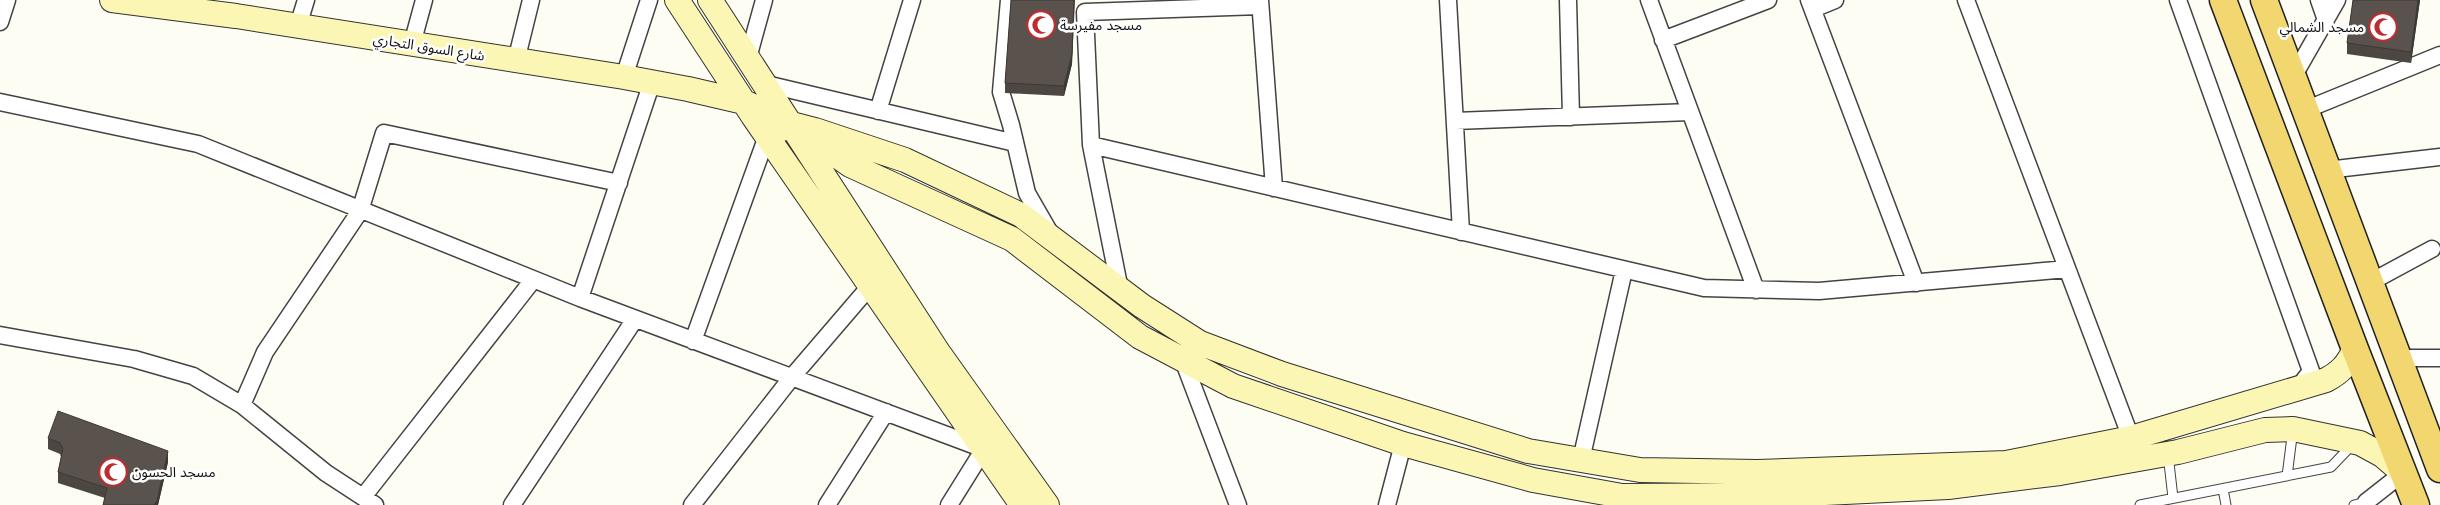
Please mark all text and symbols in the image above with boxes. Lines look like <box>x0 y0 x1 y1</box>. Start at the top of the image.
mosque icon: مسجد مفيرسة <box>1026 10 1056 40</box>
mosque icon: مسجد الشمالي <box>2368 12 2398 42</box>
place label: مسجد مفيرسة <box>1060 16 1142 34</box>
place label: مسجد الشمالي <box>2279 18 2364 38</box>
street label: شارع السوق التجاري <box>372 29 486 67</box>
mosque icon: مسجد الحسون <box>98 457 128 487</box>
place label: مسجد الحسون <box>132 463 216 481</box>

